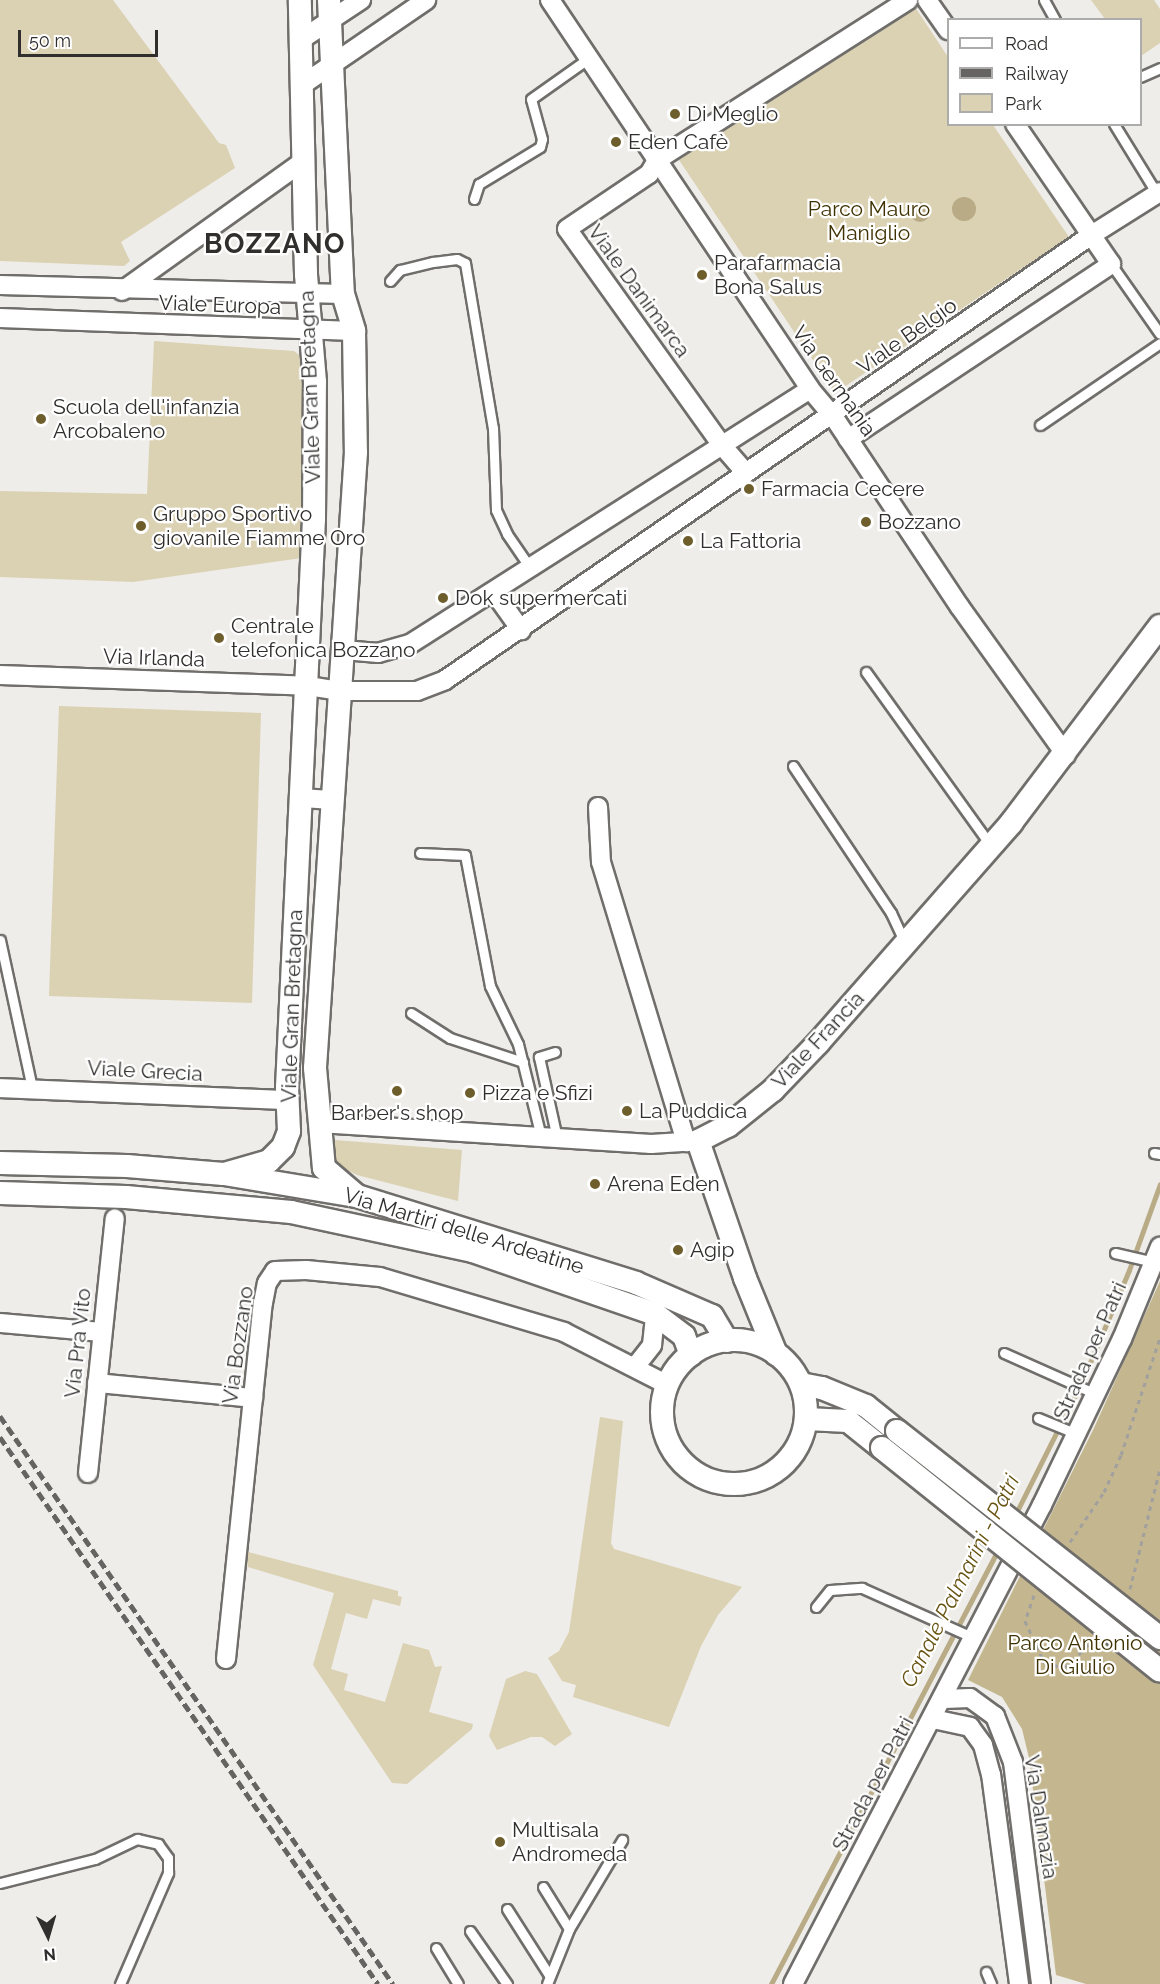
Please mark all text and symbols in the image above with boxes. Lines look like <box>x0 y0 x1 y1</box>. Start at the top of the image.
scale bar <box>21 18 160 56</box>
legend <box>947 18 1142 126</box>
text: 50 m <box>29 30 71 51</box>
text: Road <box>1005 33 1048 54</box>
text: Railway <box>1005 63 1069 84</box>
text: Park <box>1005 93 1042 114</box>
place label: Di Meglio <box>687 101 778 127</box>
marker: Di Meglio <box>668 107 682 121</box>
place label: Eden Cafè <box>628 129 728 155</box>
marker: Eden Cafè <box>609 135 623 149</box>
park label: Parco Mauro Maniglio <box>808 196 930 246</box>
street label: Viale Danimarca <box>582 220 696 362</box>
district label: BOZZANO <box>204 228 346 260</box>
place label: Parafarmacia Bona Salus <box>714 250 841 300</box>
marker: Parafarmacia Bona Salus <box>695 268 709 282</box>
street label: Viale Europa <box>158 290 282 320</box>
street label: Viale Gran Bretagna <box>294 290 326 484</box>
street label: Viale Belgio <box>852 292 962 380</box>
street label: Via Germania <box>787 321 881 441</box>
place label: Scuola dell'infanzia Arcobaleno <box>53 394 239 444</box>
marker: Scuola dell'infanzia Arcobaleno <box>34 412 48 426</box>
place label: Farmacia Cecere <box>761 476 924 502</box>
marker: Farmacia Cecere <box>742 482 756 496</box>
place label: Gruppo Sportivo giovanile Fiamme Oro <box>153 501 365 551</box>
place label: Bozzano <box>878 509 961 535</box>
marker: Bozzano <box>859 515 873 529</box>
marker: Gruppo Sportivo giovanile Fiamme Oro <box>134 519 148 533</box>
place label: La Fattoria <box>700 528 801 554</box>
marker: La Fattoria <box>681 534 695 548</box>
place label: Dok supermercati <box>455 585 627 611</box>
marker: Dok supermercati <box>436 591 450 605</box>
place label: Centrale telefonica Bozzano <box>231 613 415 663</box>
marker: Centrale telefonica Bozzano <box>212 631 226 645</box>
street label: Via Irlanda <box>103 644 205 672</box>
street label: Viale Gran Bretagna <box>276 909 308 1103</box>
street label: Viale Francia <box>767 986 869 1094</box>
street label: Viale Grecia <box>87 1055 203 1087</box>
place label: Pizza e Sfizi <box>482 1080 593 1106</box>
marker: Barber's shop <box>390 1084 404 1098</box>
marker: Pizza e Sfizi <box>463 1086 477 1100</box>
place label: La Puddica <box>639 1098 747 1124</box>
place label: Barber's shop <box>331 1100 463 1126</box>
marker: La Puddica <box>620 1104 634 1118</box>
place label: Arena Eden <box>607 1171 720 1197</box>
marker: Arena Eden <box>588 1177 602 1191</box>
street label: Via Martiri delle Ardeatine <box>341 1182 587 1280</box>
place label: Agip <box>690 1237 734 1263</box>
marker: Agip <box>671 1243 685 1257</box>
street label: Strada per Patri <box>1048 1278 1132 1424</box>
street label: Via Bozzano <box>217 1284 259 1406</box>
street label: Via Pra Vito <box>60 1286 96 1400</box>
water label: Canale Palmarini - Patri <box>895 1470 1025 1692</box>
park label: Parco Antonio Di Giulio <box>1007 1630 1143 1680</box>
street label: Strada per Patri <box>827 1712 919 1856</box>
street label: Via Dalmazia <box>1019 1753 1063 1881</box>
place label: Multisala Andromeda <box>512 1817 627 1867</box>
marker: Multisala Andromeda <box>493 1835 507 1849</box>
north arrow <box>18 1906 78 1966</box>
text: N <box>43 1944 57 1964</box>

